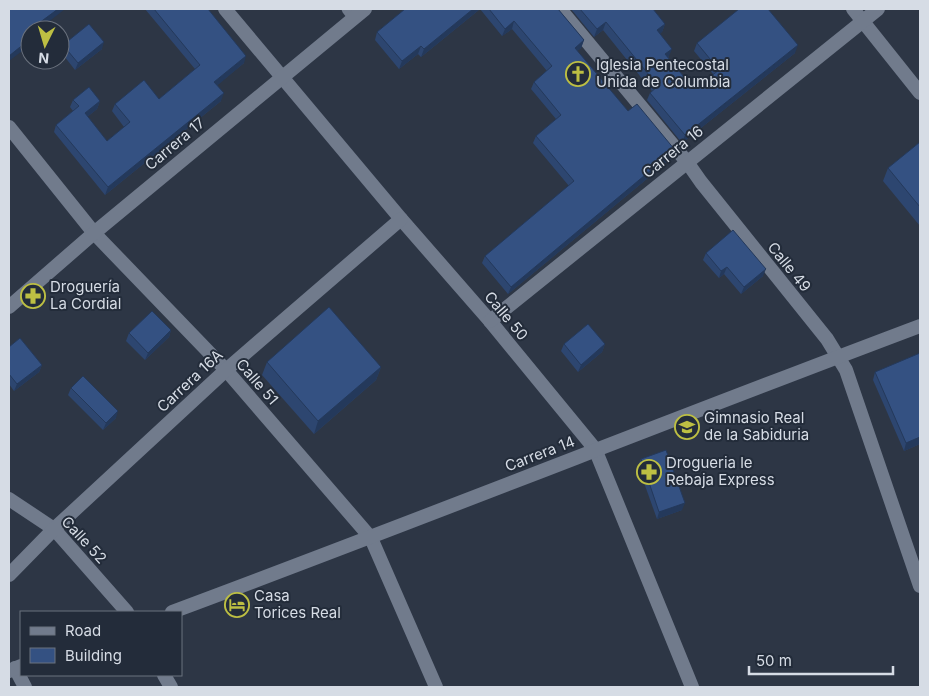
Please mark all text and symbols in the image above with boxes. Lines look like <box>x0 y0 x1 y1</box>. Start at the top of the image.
north arrow <box>20 20 70 70</box>
text: N <box>38 50 50 67</box>
place label: Iglesia Pentecostal Unida de Columbia <box>596 55 730 91</box>
church icon: Iglesia Pentecostal Unida de Columbia <box>565 61 591 87</box>
street label: Carrera 17 <box>141 113 208 174</box>
street label: Carrera 16 <box>638 121 707 182</box>
street label: Calle 49 <box>764 238 815 295</box>
place label: Droguería La Cordial <box>50 277 121 313</box>
pharmacy icon: Droguería La Cordial <box>20 283 46 309</box>
street label: Calle 50 <box>480 287 532 344</box>
street label: Carrera 16A <box>153 345 227 416</box>
street label: Calle 51 <box>232 355 283 409</box>
place label: Gimnasio Real de la Sabiduria <box>704 408 809 444</box>
school or university icon: Gimnasio Real de la Sabiduria <box>674 414 700 440</box>
street label: Carrera 14 <box>502 431 578 476</box>
place label: Drogueria le Rebaja Express <box>666 453 775 489</box>
pharmacy icon: Drogueria le Rebaja Express <box>636 459 662 485</box>
street label: Calle 52 <box>58 512 111 567</box>
place label: Casa Torices Real <box>254 586 341 622</box>
hotel icon: Casa Torices Real <box>224 592 250 618</box>
legend <box>20 611 182 676</box>
text: Road <box>65 621 101 640</box>
scale bar <box>749 644 893 676</box>
text: Building <box>65 646 122 665</box>
text: 50 m <box>756 651 792 670</box>

